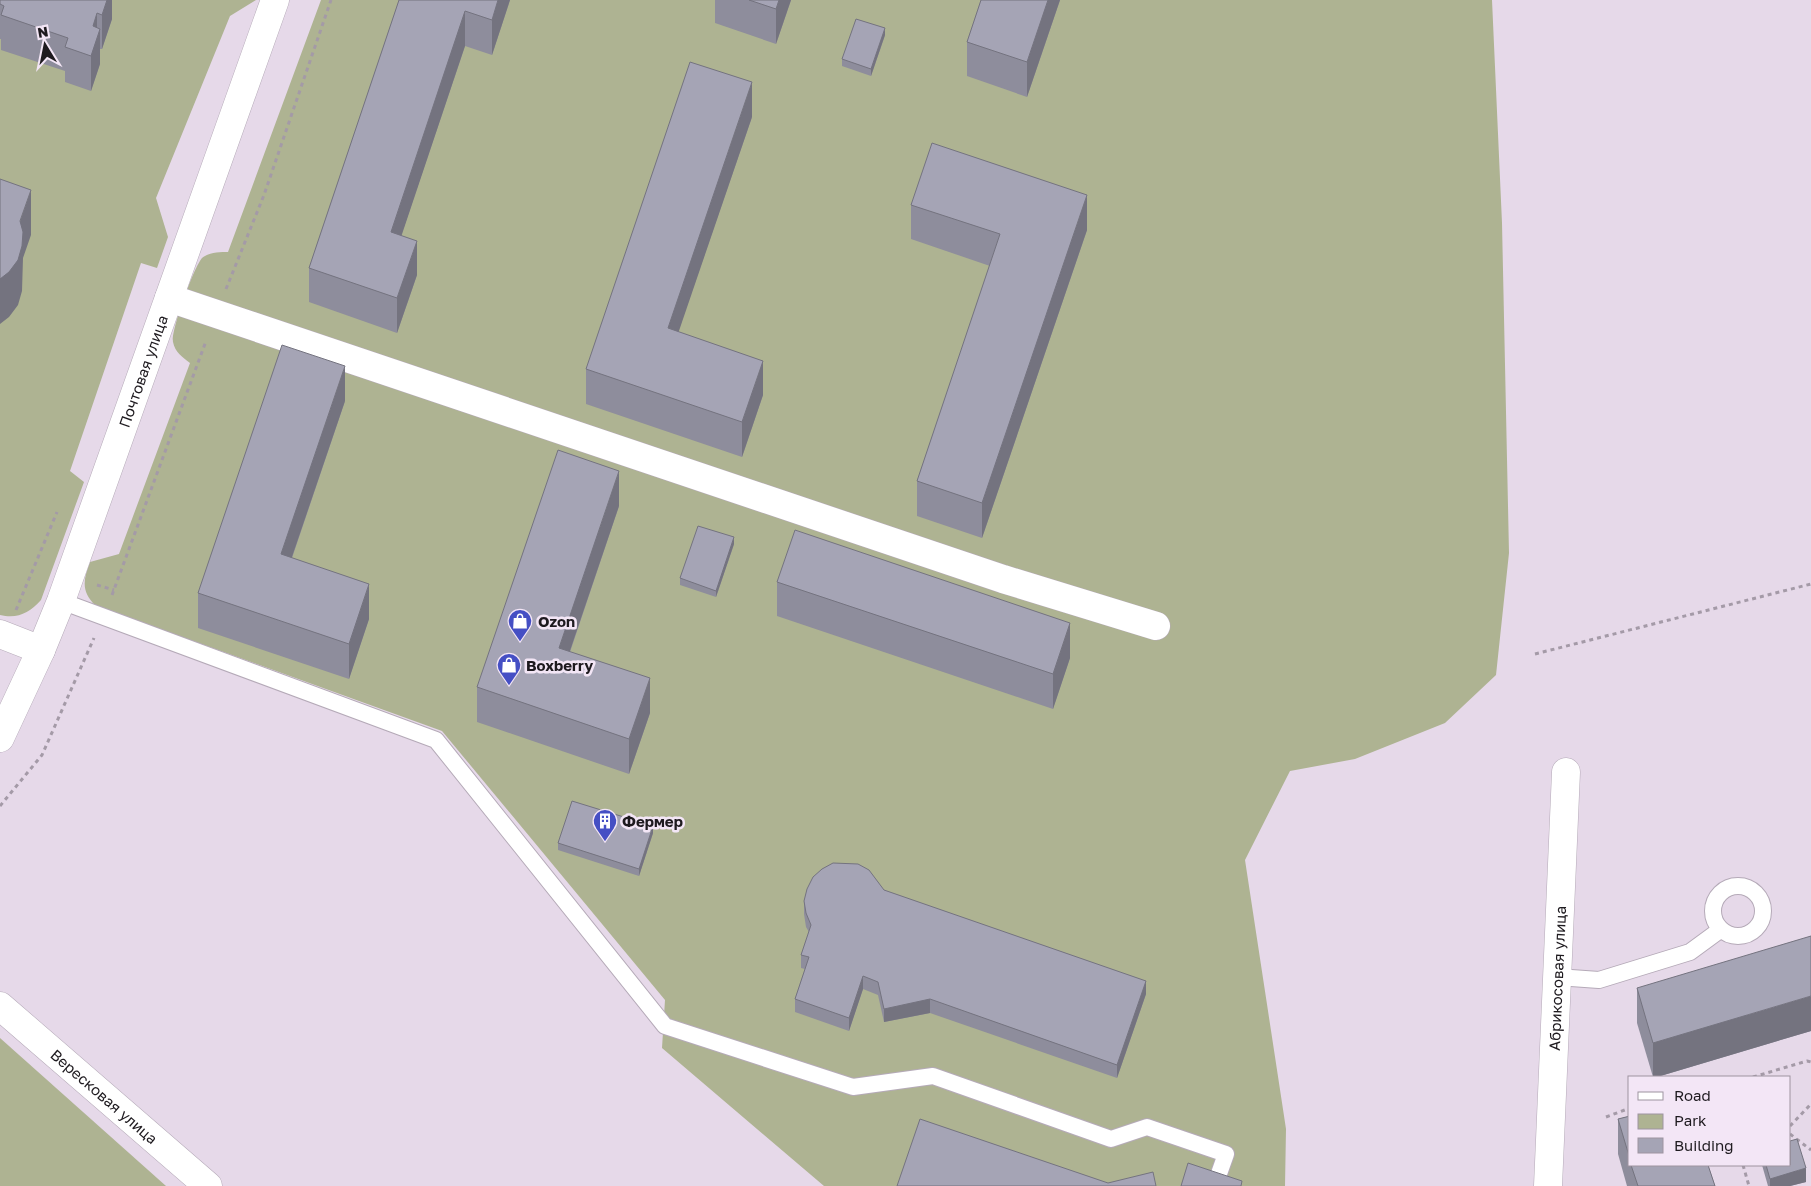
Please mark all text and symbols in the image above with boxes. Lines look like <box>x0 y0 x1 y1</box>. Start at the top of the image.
north arrow <box>20 20 70 70</box>
text: N <box>36 22 49 41</box>
street label: Почтовая улица <box>115 312 171 430</box>
shop icon: Ozon <box>507 608 533 642</box>
place label: Ozon <box>538 612 575 630</box>
shop icon: Boxberry <box>496 652 522 686</box>
place label: Boxberry <box>526 656 593 674</box>
building icon: Фермер <box>592 808 618 842</box>
place label: Фермер <box>622 812 683 830</box>
street label: Абрикосовая улица <box>1545 905 1569 1051</box>
street label: Вересковая улица <box>47 1045 161 1147</box>
legend <box>1628 1076 1791 1166</box>
text: Road <box>1674 1086 1711 1104</box>
text: Park <box>1674 1111 1707 1129</box>
text: Building <box>1674 1136 1734 1154</box>

